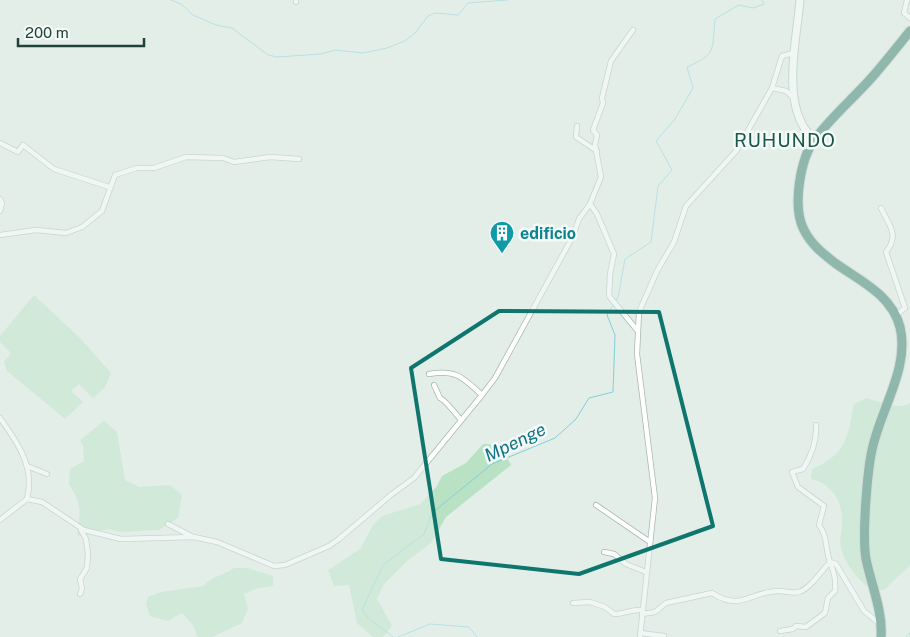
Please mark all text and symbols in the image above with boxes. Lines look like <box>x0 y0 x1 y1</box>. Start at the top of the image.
scale bar <box>18 15 144 47</box>
text: 200 m <box>25 24 69 41</box>
district label: RUHUNDO <box>734 129 836 151</box>
building icon: edificio <box>489 220 515 254</box>
place label: edificio <box>520 224 576 243</box>
water label: Mpenge <box>481 418 549 466</box>

